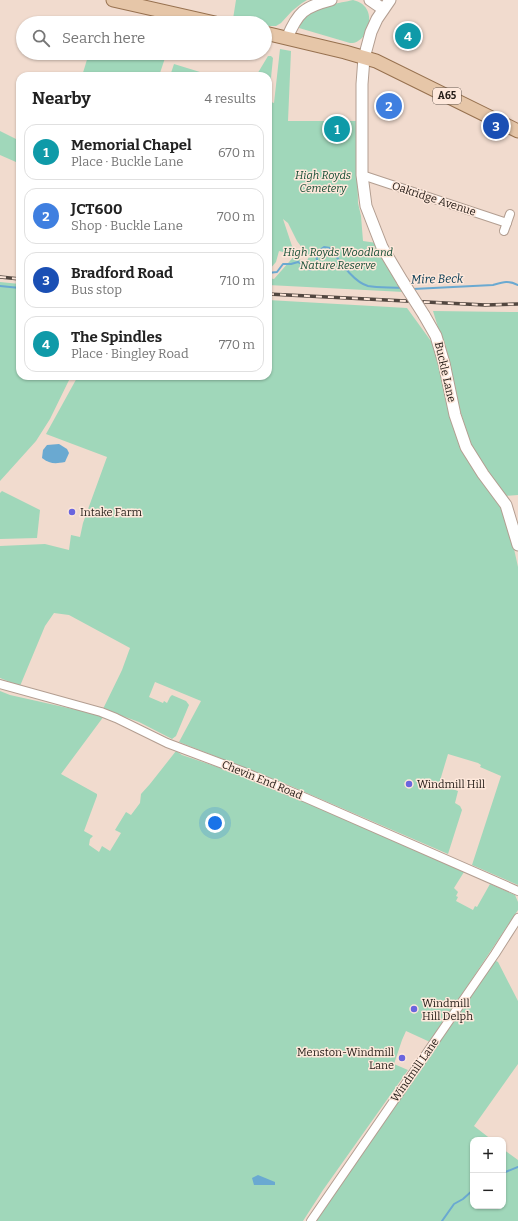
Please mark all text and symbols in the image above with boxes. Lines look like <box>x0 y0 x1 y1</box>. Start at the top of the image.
search box <box>16 16 272 60</box>
pin: 4 <box>395 21 421 51</box>
icon: search <box>30 27 52 49</box>
text: Search here <box>62 29 145 47</box>
text: Nearby <box>32 88 91 109</box>
road number: A65 <box>433 88 461 104</box>
text: 4 results <box>204 91 256 106</box>
pin: 2 <box>376 91 402 121</box>
pin: 3 <box>483 111 509 141</box>
pin: 1 <box>324 114 350 144</box>
text: Memorial Chapel <box>71 136 192 154</box>
text: 1 <box>43 145 49 160</box>
text: 670 m <box>218 145 255 160</box>
text: Place · Buckle Lane <box>71 154 183 169</box>
park label: High Royds Cemetery <box>295 169 351 195</box>
street label: Oakridge Avenue <box>390 179 478 219</box>
text: JCT600 <box>71 200 122 218</box>
text: 2 <box>42 209 50 224</box>
text: 700 m <box>217 209 255 224</box>
text: Shop · Buckle Lane <box>71 218 183 233</box>
park label: High Royds Woodland Nature Reserve <box>283 246 394 272</box>
text: Bradford Road <box>71 264 173 282</box>
water label: Mire Beck <box>411 272 464 286</box>
text: 3 <box>42 273 50 288</box>
text: 710 m <box>220 273 255 288</box>
text: Bus stop <box>71 282 122 297</box>
text: The Spindles <box>71 328 162 346</box>
text: 4 <box>42 337 50 352</box>
text: 770 m <box>219 337 255 352</box>
street label: Buckle Lane <box>432 341 458 403</box>
text: Place · Bingley Road <box>71 346 189 361</box>
place label: Intake Farm <box>80 506 142 519</box>
marker: Intake Farm <box>67 507 77 517</box>
street label: Chevin End Road <box>220 758 305 802</box>
place label: Windmill Hill <box>417 778 485 791</box>
marker: Windmill Hill <box>404 779 414 789</box>
your location <box>205 813 225 833</box>
place label: Windmill Hill Delph <box>422 997 473 1023</box>
marker: Windmill Hill Delph <box>409 1004 419 1014</box>
street label: Windmill Lane <box>388 1036 442 1104</box>
place label: Menston-Windmill Lane <box>297 1046 394 1072</box>
marker: Menston-Windmill Lane <box>397 1053 407 1063</box>
map controls <box>470 1137 506 1209</box>
button: + <box>470 1137 506 1173</box>
button: − <box>470 1173 506 1209</box>

